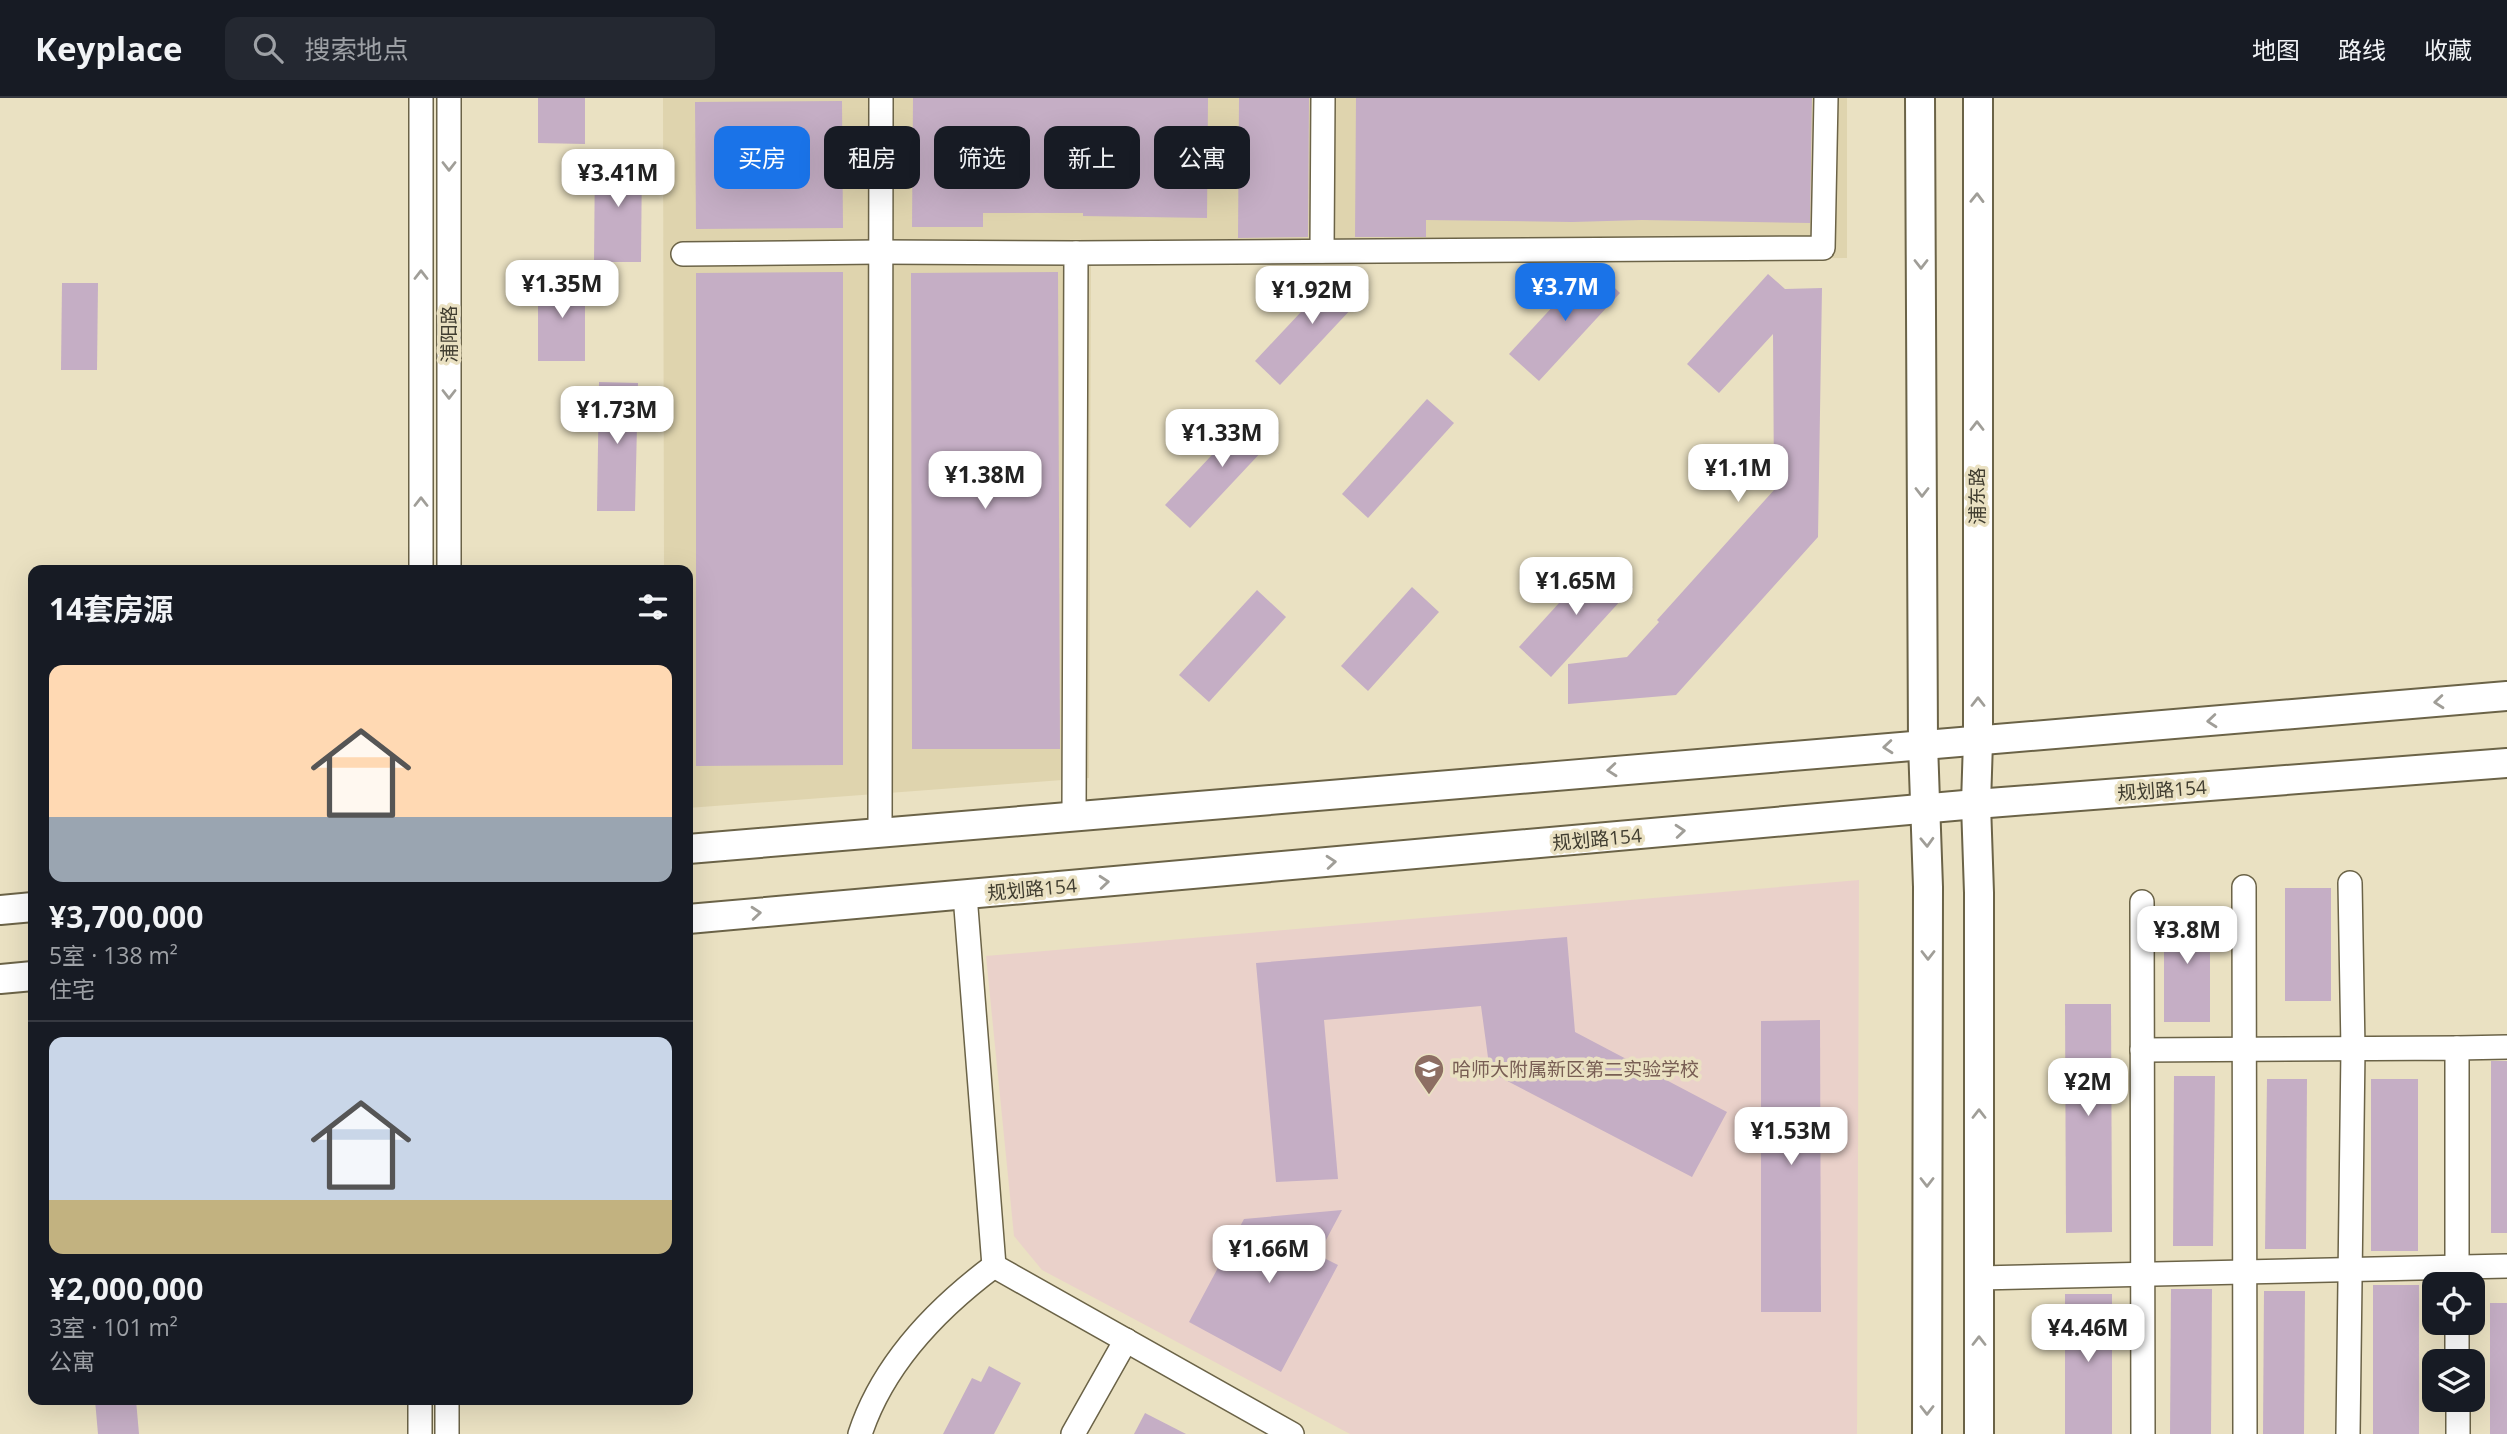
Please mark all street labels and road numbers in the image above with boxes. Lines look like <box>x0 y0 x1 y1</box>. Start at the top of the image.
street label: 浦阳路 <box>436 305 462 363</box>
street label: 浦东路 <box>1964 467 1990 525</box>
street label: 规划路154 <box>2116 774 2208 806</box>
street label: 规划路154 <box>1551 822 1643 856</box>
street label: 规划路154 <box>986 872 1078 906</box>

